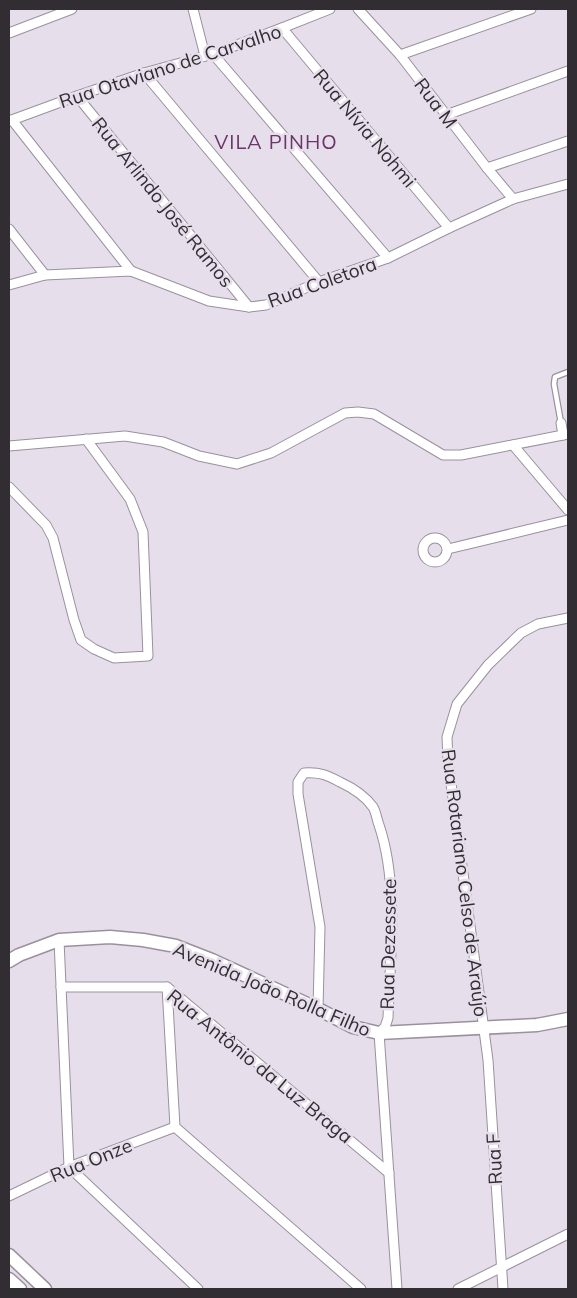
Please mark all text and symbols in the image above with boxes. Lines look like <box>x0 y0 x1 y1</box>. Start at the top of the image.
street label: Rua Otaviano de Carvalho <box>56 19 284 113</box>
street label: Rua Nívia Nohmi <box>308 64 422 192</box>
street label: Rua M <box>409 73 463 133</box>
street label: Rua Arlindo José Ramos <box>87 112 239 292</box>
district label: VILA PINHO <box>214 129 338 154</box>
street label: Rua Coletora <box>264 251 380 313</box>
street label: Rua Rotariano Celso de Araújo <box>437 748 493 1018</box>
street label: Rua Dezessete <box>375 878 401 1010</box>
street label: Avenida João Rolla Filho <box>170 936 374 1042</box>
street label: Rua Antônio da Luz Braga <box>162 984 358 1148</box>
street label: Rua Onze <box>47 1133 135 1187</box>
street label: Rua F <box>481 1133 507 1185</box>

